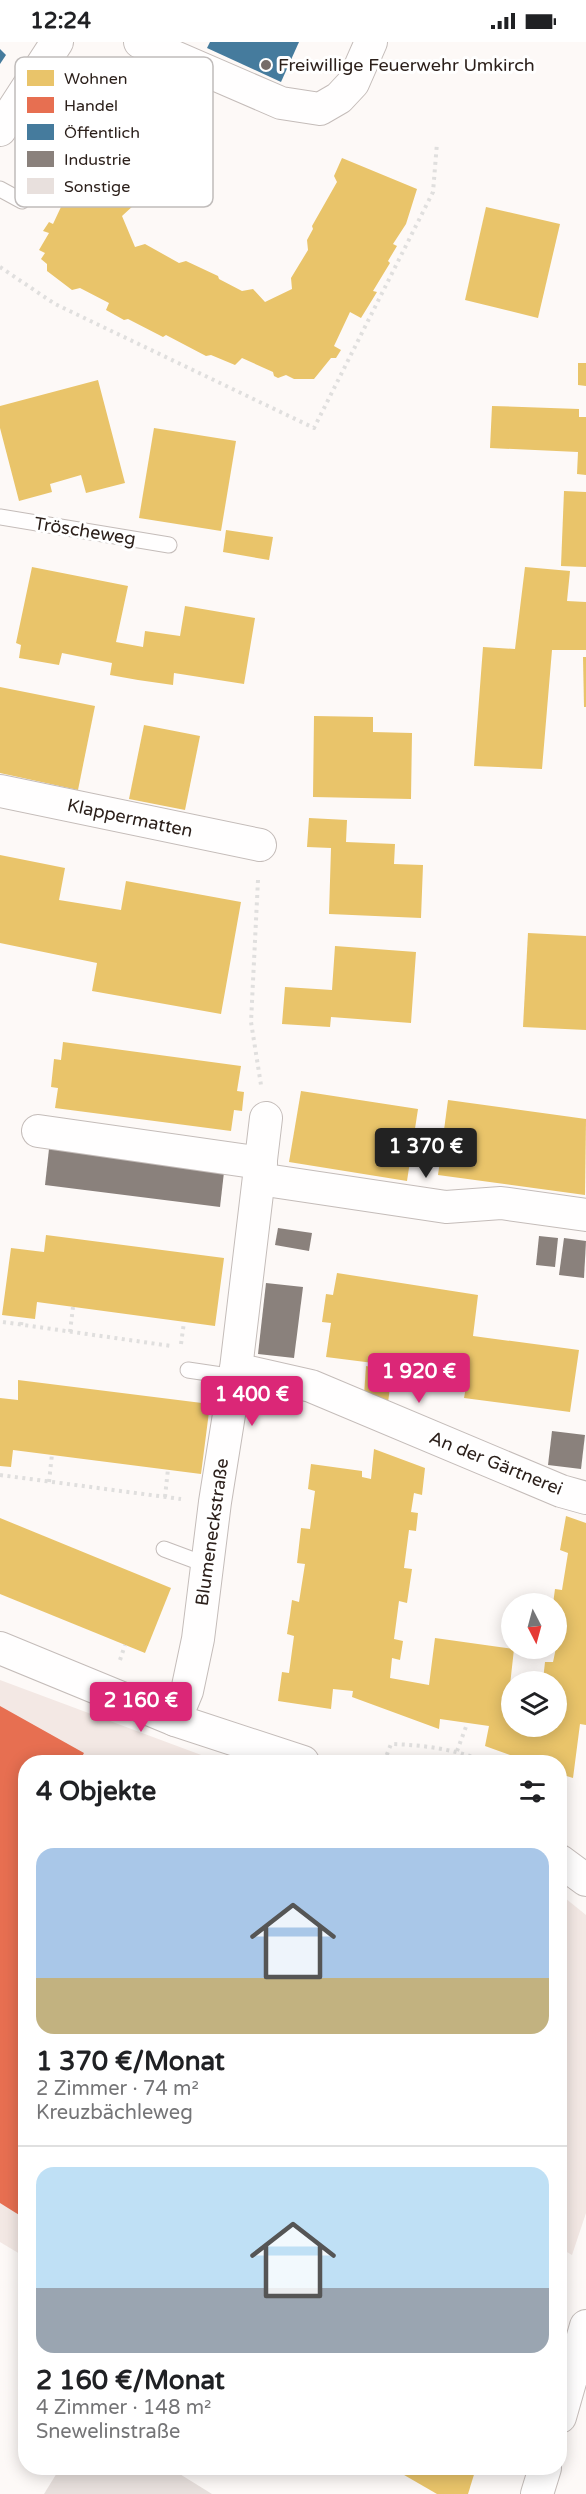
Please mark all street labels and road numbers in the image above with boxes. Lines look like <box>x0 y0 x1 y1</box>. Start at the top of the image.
street label: Tröscheweg <box>33 512 137 550</box>
street label: Klappermatten <box>65 794 195 842</box>
street label: An der Gärtnerei <box>426 1426 566 1500</box>
street label: Blumeneckstraße <box>191 1457 233 1607</box>

